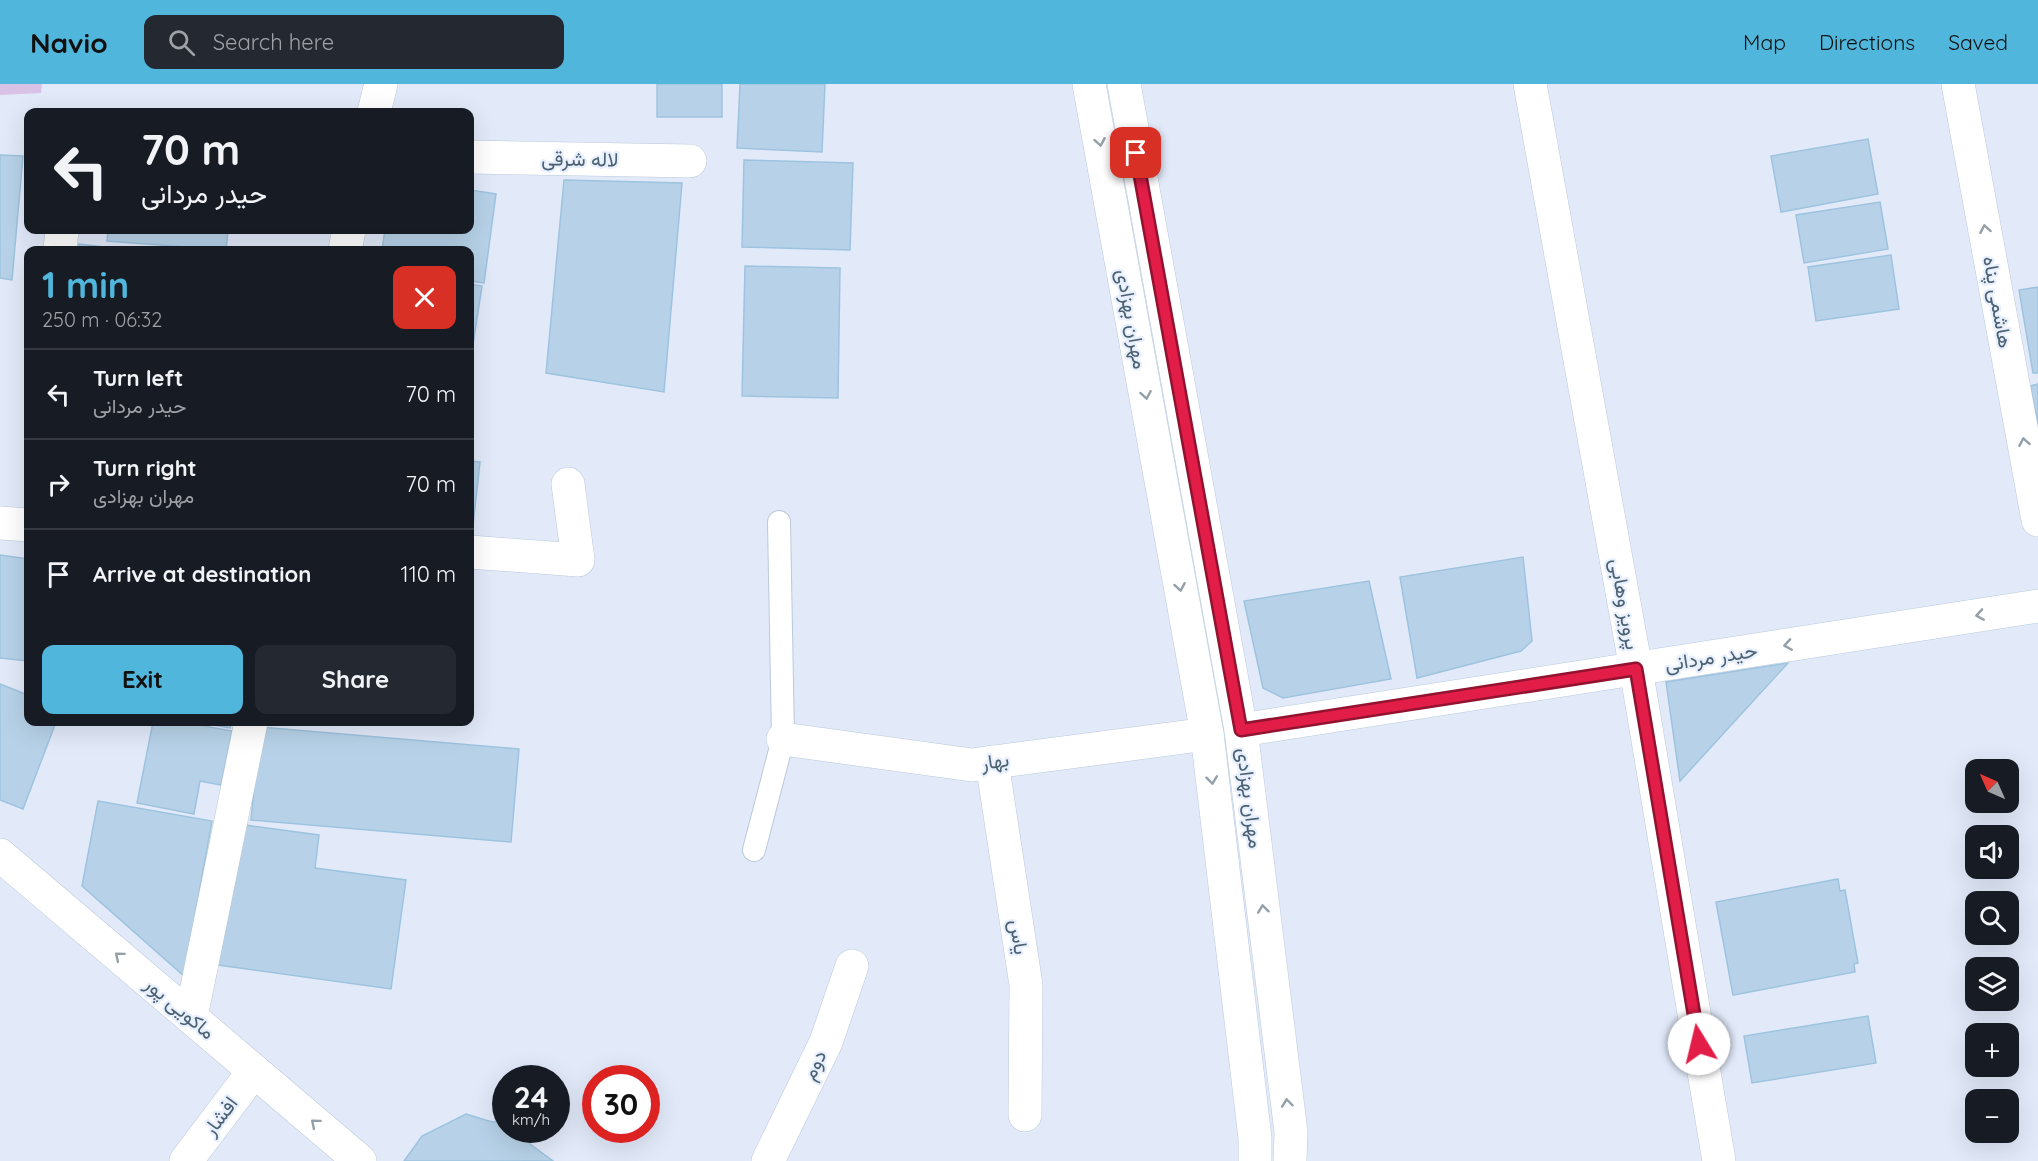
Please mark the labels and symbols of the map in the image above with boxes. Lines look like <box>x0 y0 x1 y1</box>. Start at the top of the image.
pin <box>1110 127 1161 178</box>
one-way arrow <box>1093 137 1105 146</box>
street label: لاله شرقی <box>541 145 619 173</box>
one-way arrow <box>1979 225 1991 234</box>
street label: هاشمی پناه <box>1976 254 2019 350</box>
street label: مهران بهزادی <box>1110 267 1154 371</box>
one-way arrow <box>1139 391 1151 400</box>
one-way arrow <box>2018 437 2031 447</box>
street label: پرویز وهابی <box>1603 556 1646 652</box>
one-way arrow <box>1173 582 1186 592</box>
one-way arrow <box>1976 608 1985 620</box>
street label: حیدر مردانی <box>1663 637 1759 677</box>
one-way arrow <box>1783 638 1793 651</box>
street label: بهار <box>978 746 1011 776</box>
street label: مهران بهزادی <box>1231 746 1269 850</box>
north arrow <box>1965 759 2019 813</box>
one-way arrow <box>1206 775 1218 784</box>
one-way arrow <box>1258 905 1270 914</box>
street label: یاس <box>1004 918 1035 956</box>
one-way arrow <box>115 952 126 963</box>
street label: ماکویی‌ پور <box>138 970 221 1046</box>
position arrow <box>1667 1012 1731 1076</box>
street label: دوم <box>796 1046 832 1084</box>
speed limit sign: 30 <box>582 1065 660 1143</box>
street label: افشار <box>196 1091 243 1142</box>
one-way arrow <box>1281 1098 1294 1107</box>
one-way arrow <box>311 1119 322 1130</box>

